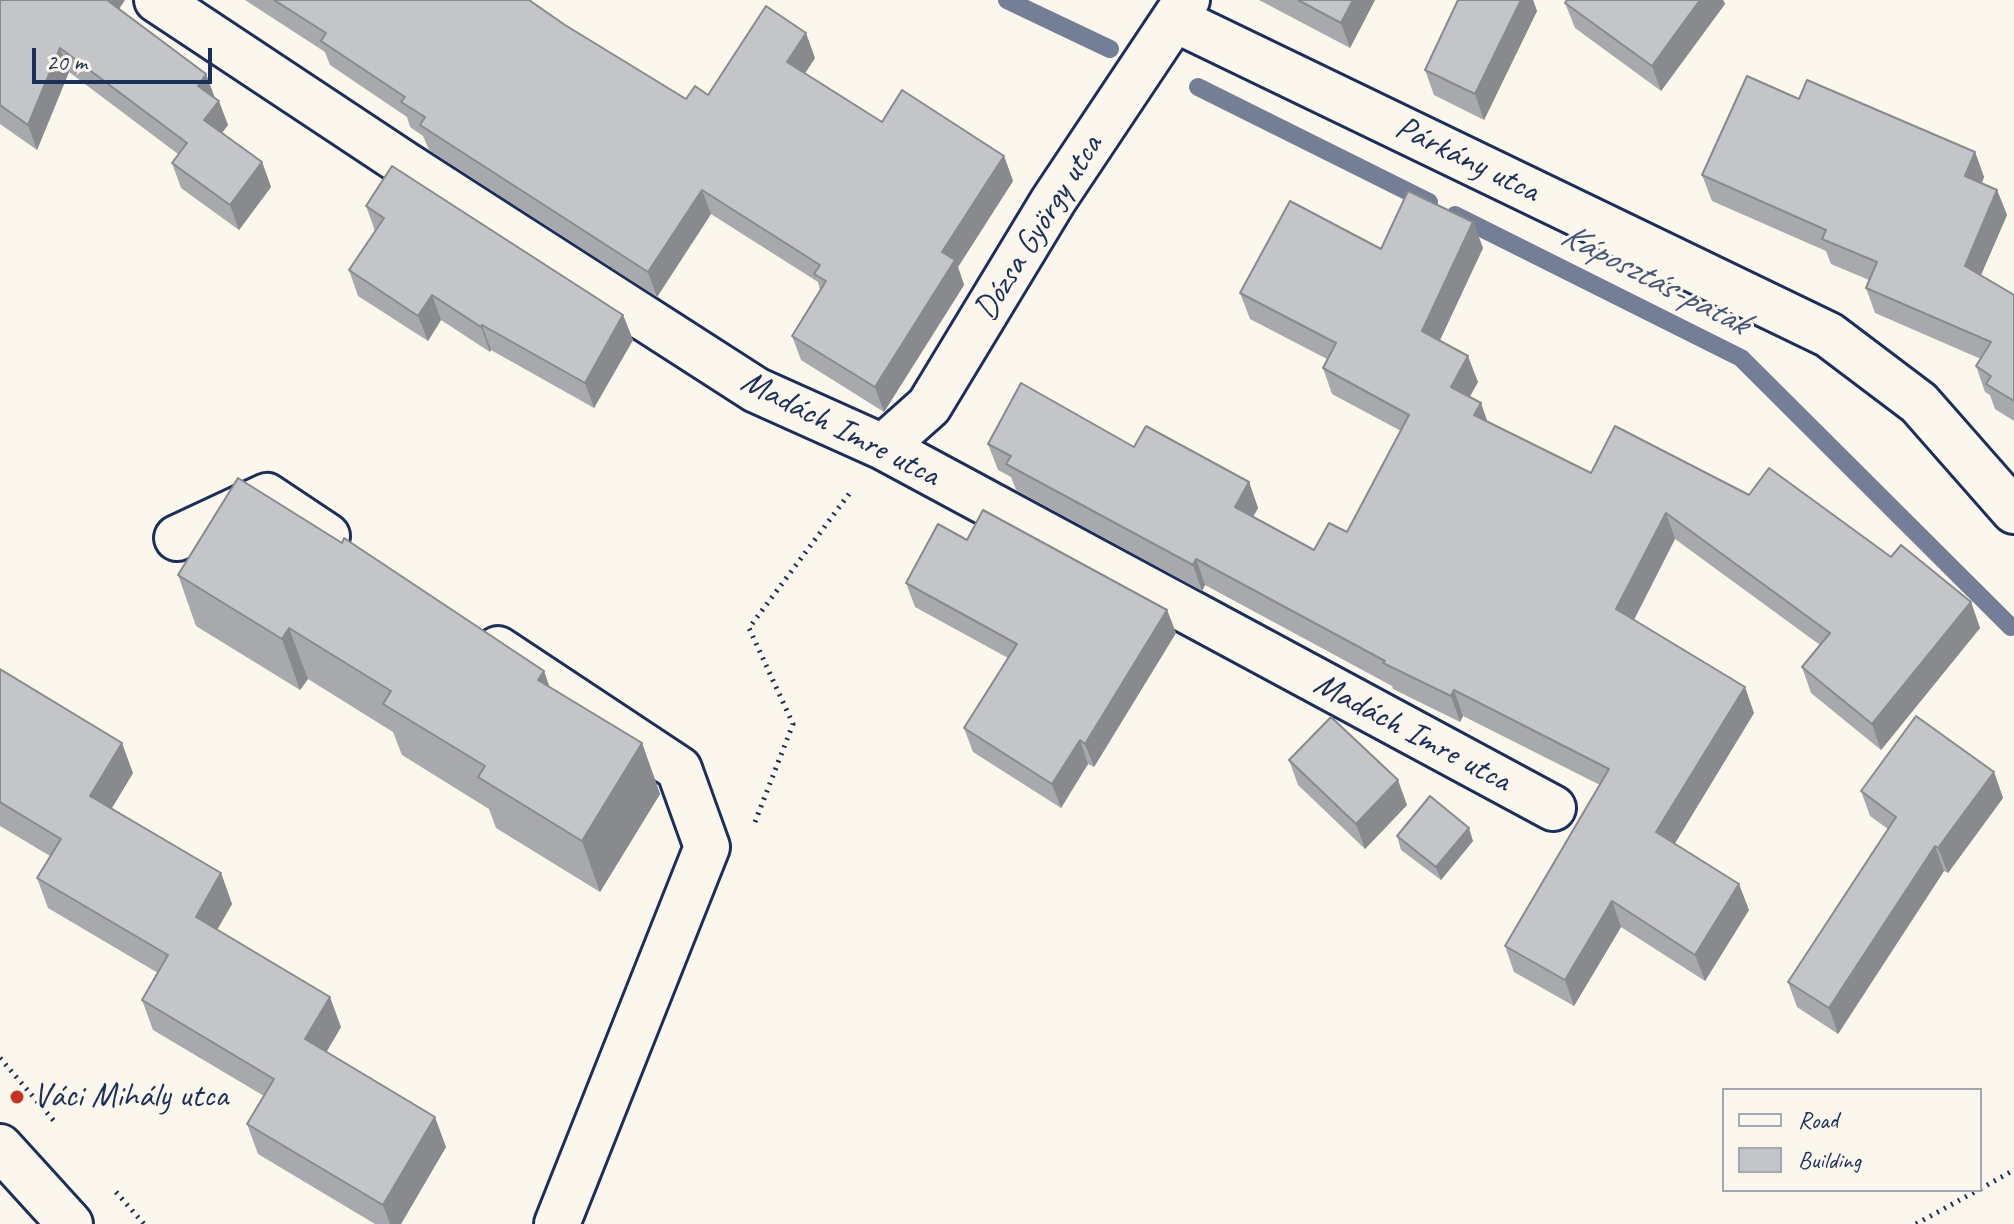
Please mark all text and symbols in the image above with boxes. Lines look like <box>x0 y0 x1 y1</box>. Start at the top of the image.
scale bar <box>36 32 216 82</box>
text: 20 m <box>46 47 87 77</box>
street label: Párkány utca <box>1389 108 1545 212</box>
street label: Dózsa György utca <box>966 128 1112 328</box>
water label: Káposztás-patak <box>1553 214 1755 346</box>
street label: Madách Imre utca <box>734 362 946 496</box>
street label: Madách Imre utca <box>1307 664 1517 802</box>
place label: Váci Mihály utca <box>33 1077 228 1117</box>
marker: Váci Mihály utca <box>8 1088 26 1106</box>
legend <box>1722 1088 1982 1192</box>
text: Road <box>1798 1105 1838 1135</box>
text: Building <box>1798 1145 1861 1175</box>

